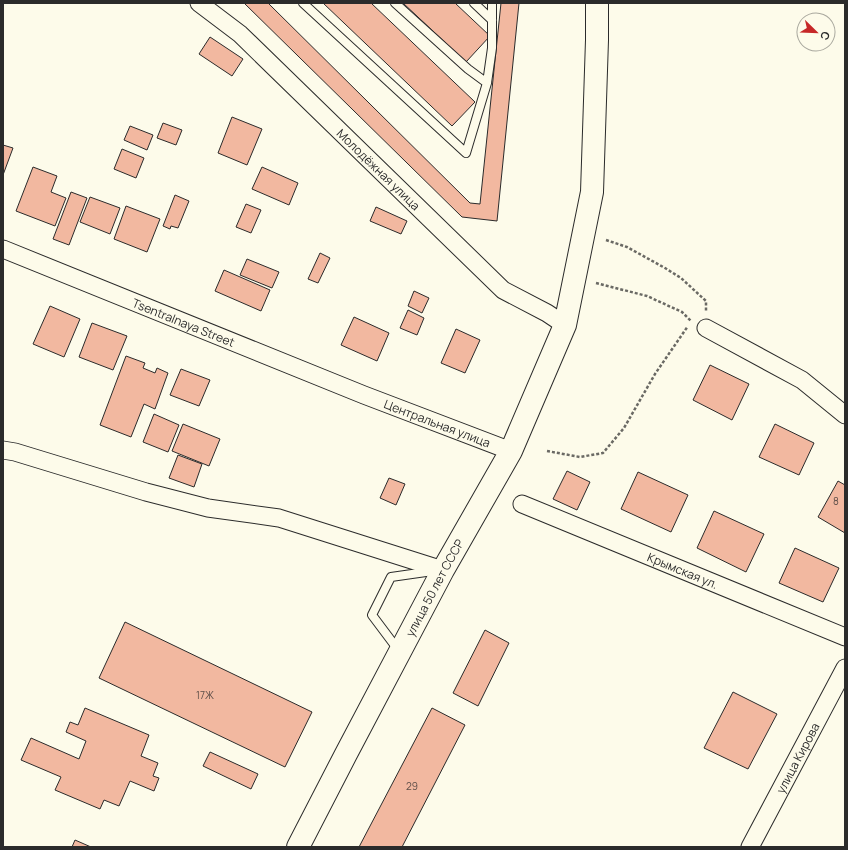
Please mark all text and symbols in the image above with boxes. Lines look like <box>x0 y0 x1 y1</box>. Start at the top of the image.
north arrow <box>796 12 836 52</box>
text: С <box>817 29 834 43</box>
street label: Молодёжная улица <box>333 124 424 214</box>
street label: Tsentralnaya Street <box>130 294 238 351</box>
street label: Центральная улица <box>382 395 493 451</box>
house number: 8 <box>833 494 839 508</box>
street label: улица 50 лет СССР <box>401 536 468 639</box>
street label: Крымская ул. <box>645 548 721 592</box>
house number: 17Ж <box>196 688 214 702</box>
street label: улица Кирова <box>772 720 823 796</box>
house number: 29 <box>406 779 418 793</box>

